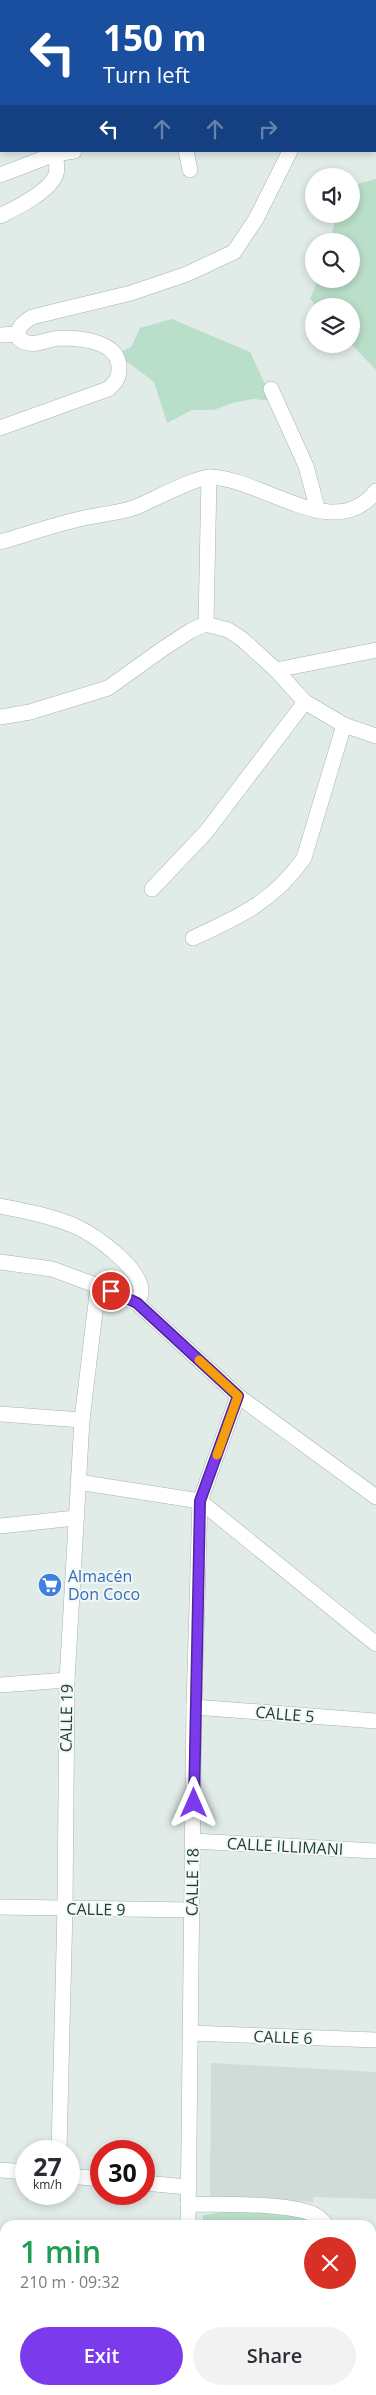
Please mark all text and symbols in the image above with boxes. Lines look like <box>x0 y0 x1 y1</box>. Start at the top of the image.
text: 150 m <box>103 14 207 61</box>
icon: left <box>20 20 85 85</box>
text: Turn left <box>103 59 190 89</box>
icon: left <box>95 115 123 143</box>
icon: ahead <box>148 115 176 143</box>
icon: ahead <box>201 115 229 143</box>
icon: right <box>254 115 282 143</box>
map controls <box>305 168 360 353</box>
button: sound <box>305 168 360 223</box>
button: search <box>305 233 360 288</box>
button: layers <box>305 298 360 353</box>
pin <box>90 1270 132 1312</box>
icon: arrive <box>97 1277 125 1305</box>
place label: Almacén Don Coco <box>68 1565 140 1605</box>
supermarket icon: Almacén Don Coco <box>37 1572 63 1598</box>
street label: CALLE 19 <box>54 1684 78 1752</box>
street label: CALLE 5 <box>255 1700 315 1728</box>
position arrow <box>167 1776 219 1828</box>
street label: CALLE ILLIMANI <box>226 1832 344 1860</box>
street label: CALLE 18 <box>180 1848 204 1916</box>
street label: CALLE 9 <box>66 1897 126 1921</box>
street label: CALLE 6 <box>253 2025 313 2049</box>
speed limit sign: 30 <box>90 2140 155 2205</box>
text: 27 <box>33 2149 62 2183</box>
text: km/h <box>33 2176 62 2193</box>
text: 1 min <box>20 2231 101 2272</box>
button: close <box>304 2237 356 2289</box>
text: 210 m · 09:32 <box>20 2271 120 2293</box>
button: Exit <box>20 2327 183 2385</box>
button: Share <box>193 2327 356 2385</box>

